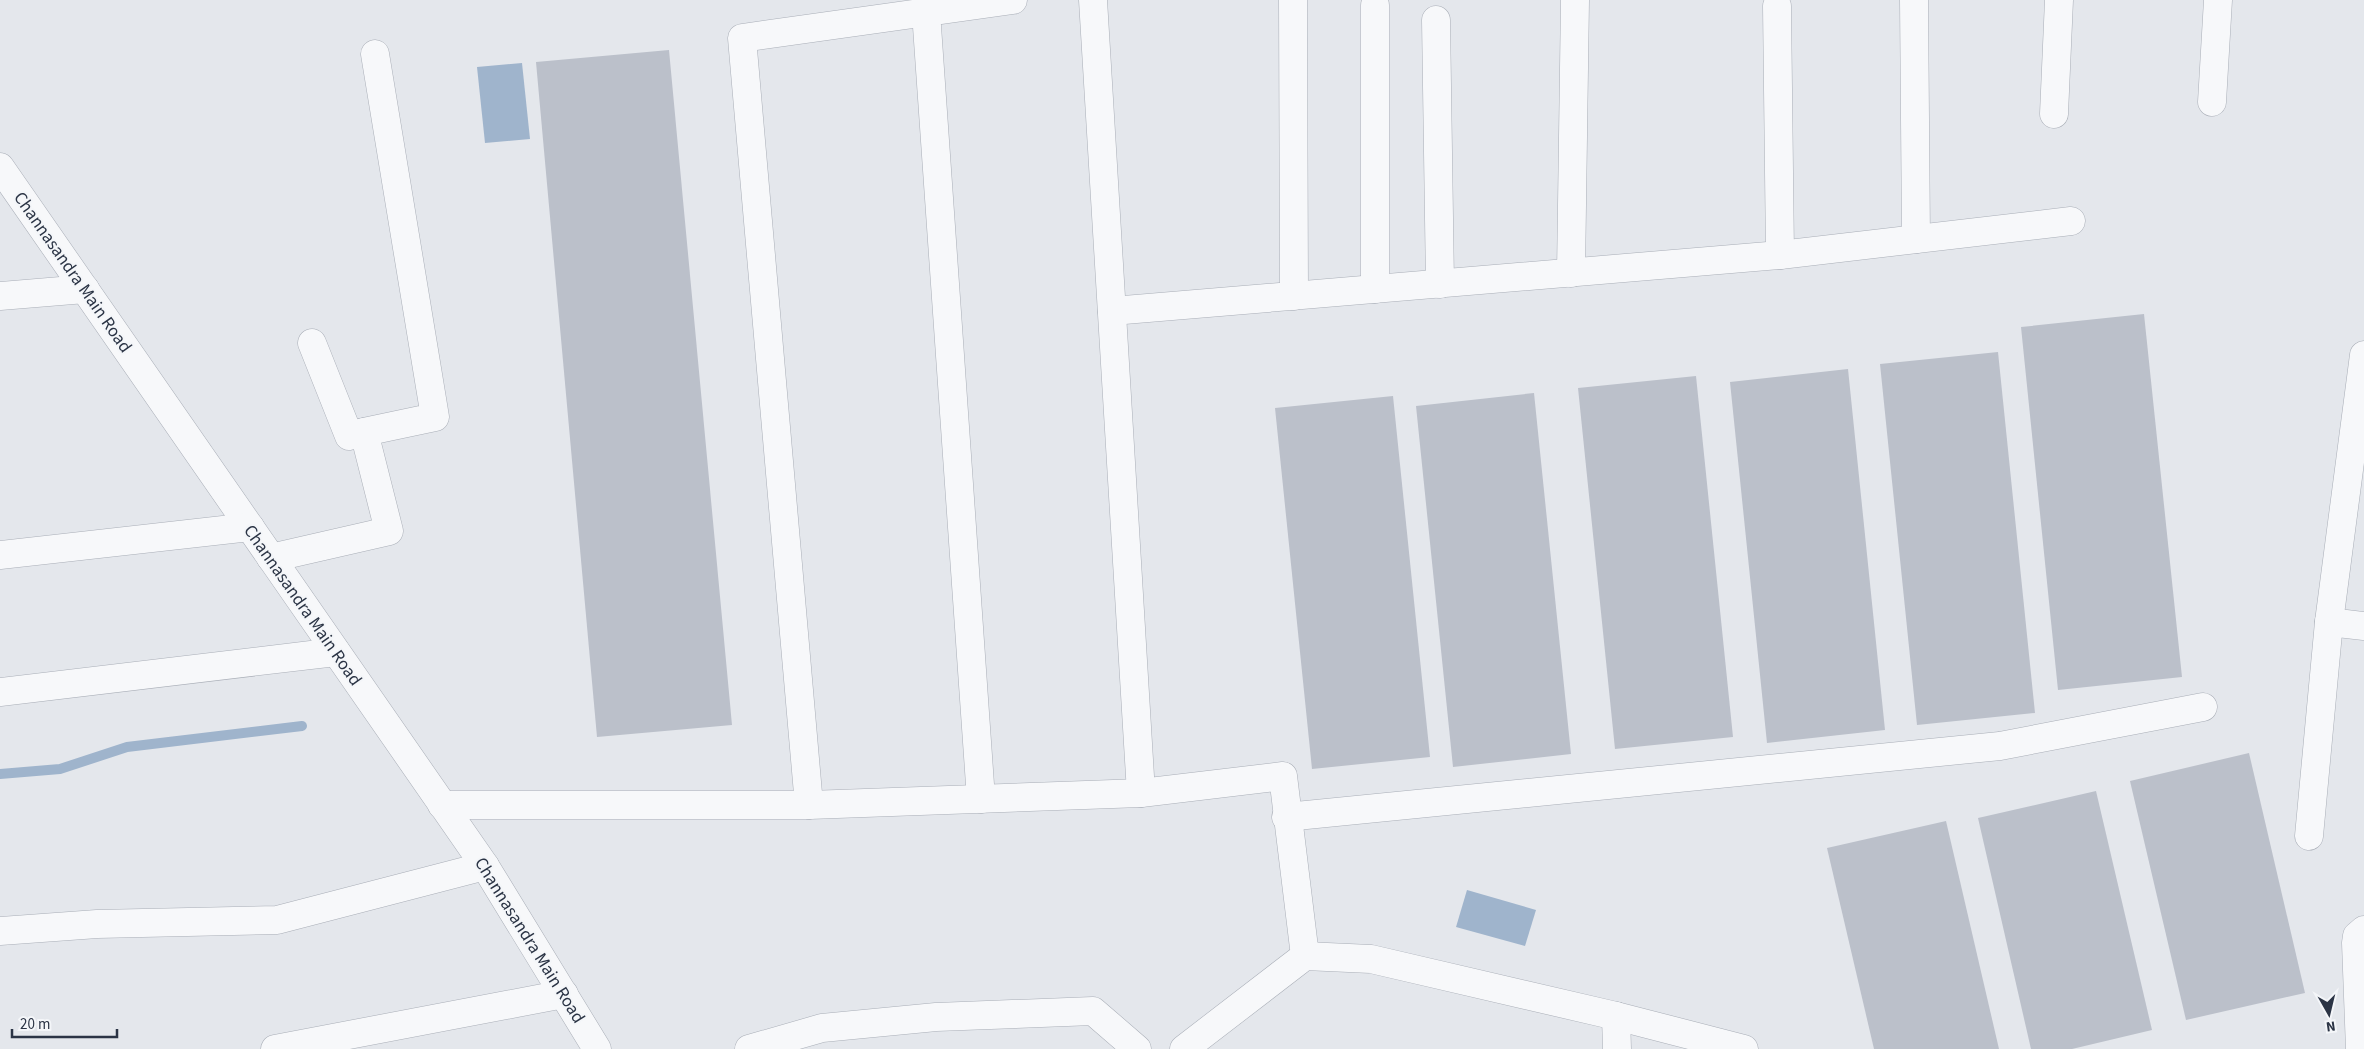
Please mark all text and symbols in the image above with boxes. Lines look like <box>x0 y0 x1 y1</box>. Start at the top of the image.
street label: Channasandra Main Road <box>7 187 138 358</box>
street label: Channasandra Main Road <box>237 520 368 691</box>
street label: Channasandra Main Road <box>468 852 591 1028</box>
north arrow <box>2304 989 2354 1039</box>
scale bar <box>12 1006 118 1038</box>
text: 20 m <box>20 1014 50 1035</box>
text: N <box>2325 1015 2337 1036</box>

